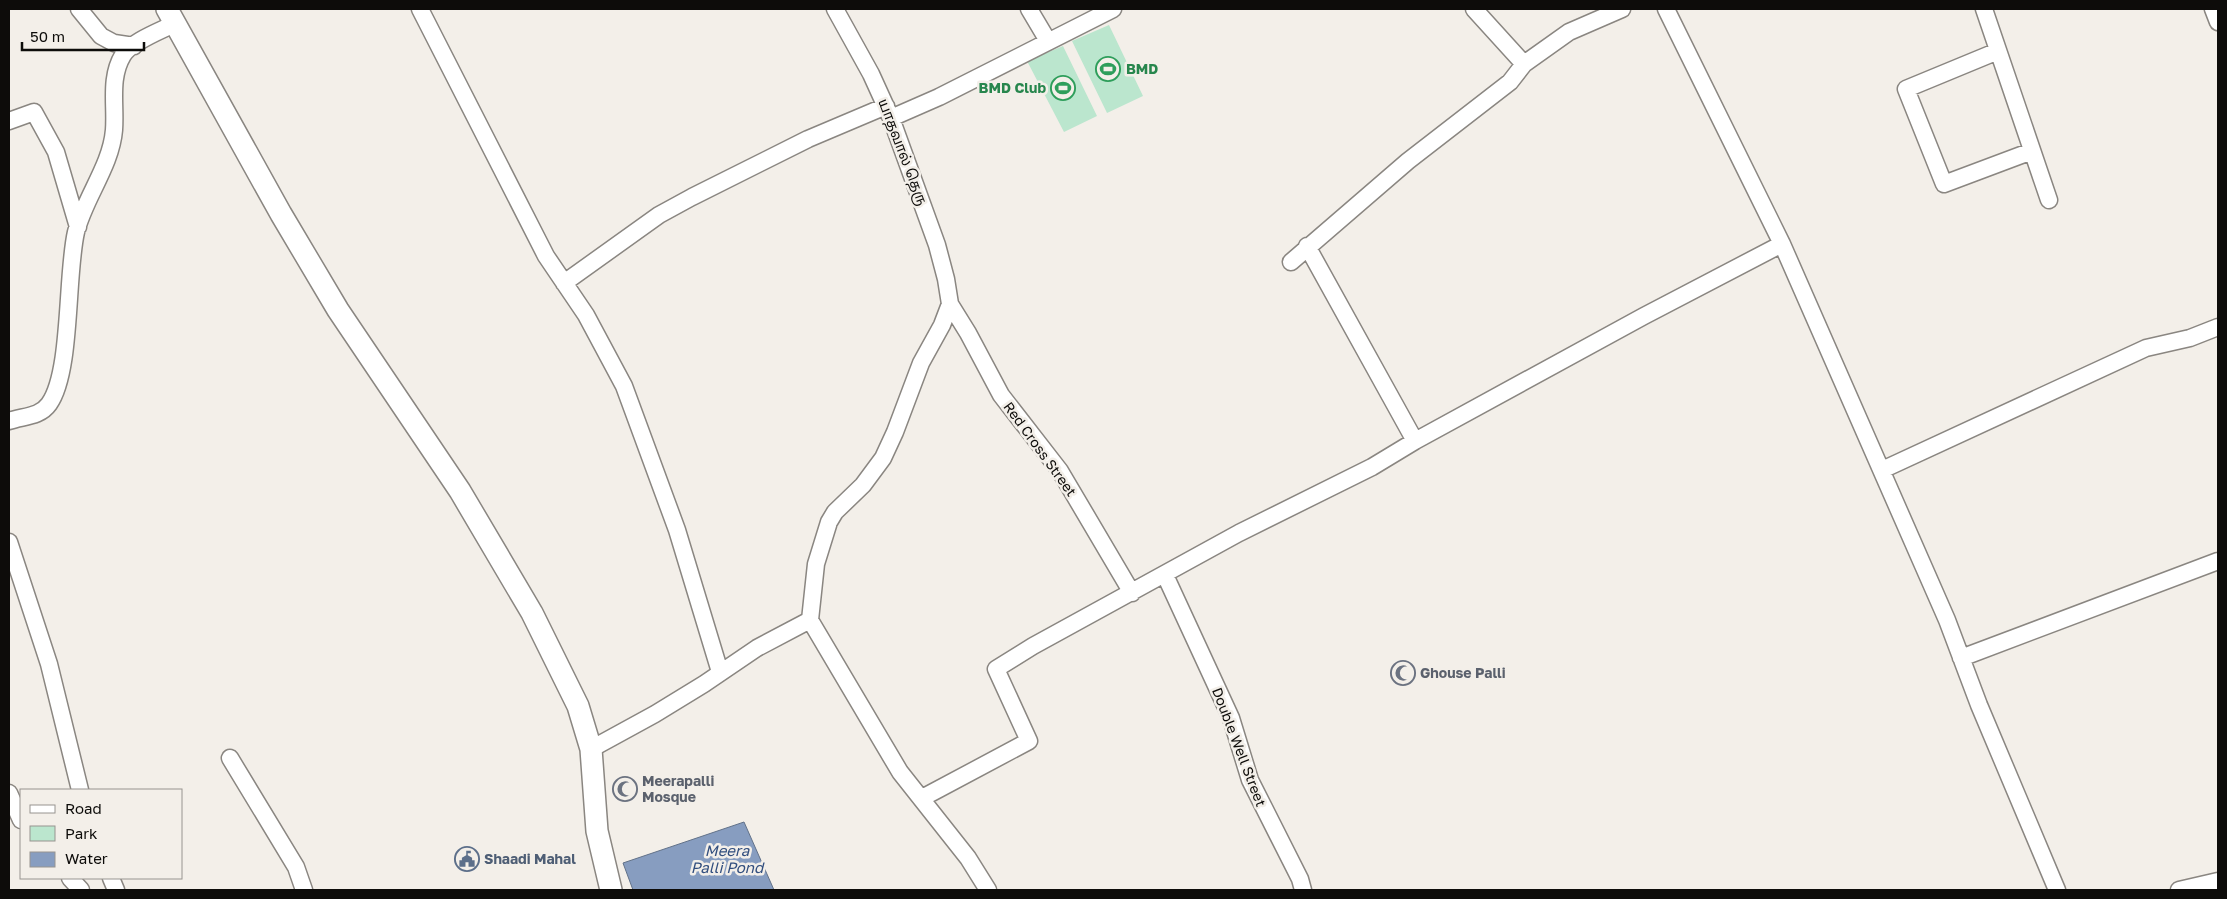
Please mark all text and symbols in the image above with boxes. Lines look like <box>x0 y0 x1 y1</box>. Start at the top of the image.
scale bar <box>22 20 145 52</box>
text: 50 m <box>30 27 65 45</box>
sports icon: BMD <box>1095 56 1121 82</box>
place label: BMD <box>1126 60 1158 77</box>
sports icon: BMD Club <box>1050 75 1076 101</box>
place label: BMD Club <box>979 79 1046 96</box>
street label: யாதவால் தெரு <box>873 96 932 209</box>
street label: Red Cross Street <box>1000 398 1080 499</box>
mosque icon: Ghouse Palli <box>1390 660 1416 686</box>
place label: Ghouse Palli <box>1420 664 1506 681</box>
street label: Double Well Street <box>1209 685 1270 809</box>
place label: Meerapalli Mosque <box>642 772 714 805</box>
mosque icon: Meerapalli Mosque <box>612 776 638 802</box>
legend <box>20 789 182 879</box>
text: Road <box>65 799 102 817</box>
text: Park <box>65 824 98 842</box>
water label: Meera Palli Pond <box>691 841 765 876</box>
public building icon: Shaadi Mahal <box>454 846 480 872</box>
text: Water <box>65 849 108 867</box>
place label: Shaadi Mahal <box>484 850 576 867</box>

